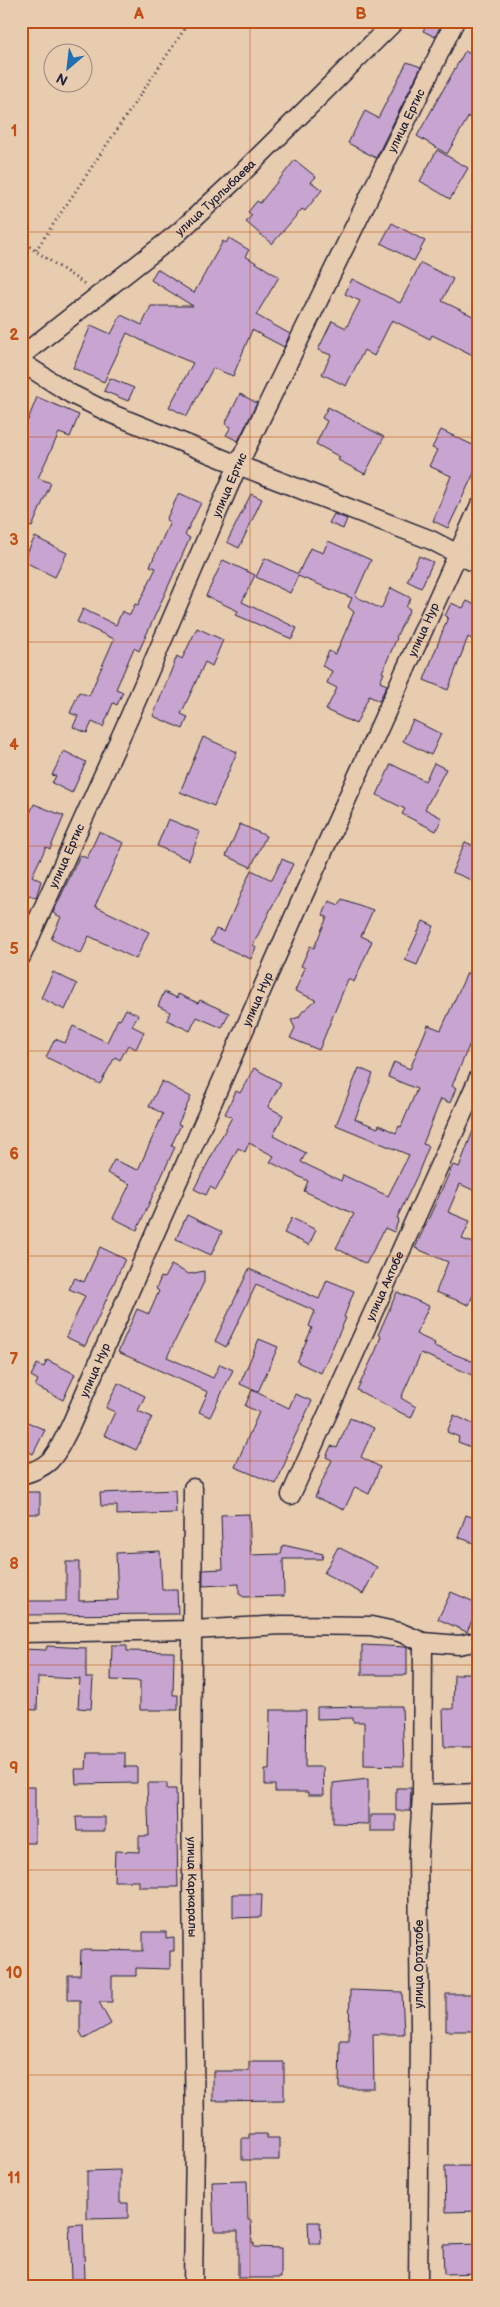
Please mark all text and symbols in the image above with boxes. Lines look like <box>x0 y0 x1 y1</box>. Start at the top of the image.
text: A <box>133 5 144 24</box>
text: B <box>355 5 367 24</box>
north arrow <box>42 42 92 92</box>
text: N <box>53 69 71 89</box>
street label: улица Ертис <box>384 86 428 155</box>
text: 1 <box>11 122 17 141</box>
street label: улица Турлыбаева <box>172 156 259 239</box>
text: 2 <box>9 326 19 345</box>
street label: улица Ертис <box>209 450 250 520</box>
text: 3 <box>9 531 19 550</box>
street label: улица Нур <box>405 600 442 659</box>
text: 4 <box>9 736 19 755</box>
street label: улица Ертис <box>46 821 88 890</box>
text: 5 <box>9 940 19 959</box>
street label: улица Нур <box>239 970 276 1029</box>
text: 6 <box>9 1145 19 1164</box>
street label: улица Актобе <box>363 1249 407 1323</box>
street label: улица Нур <box>76 1341 113 1400</box>
text: 7 <box>10 1350 19 1369</box>
text: 8 <box>9 1555 19 1574</box>
text: 9 <box>9 1759 19 1778</box>
street label: улица Каркаралы <box>184 1837 200 1937</box>
street label: улица Ортатобе <box>412 1919 427 2008</box>
text: 10 <box>6 1964 22 1983</box>
text: 11 <box>7 2169 21 2188</box>

